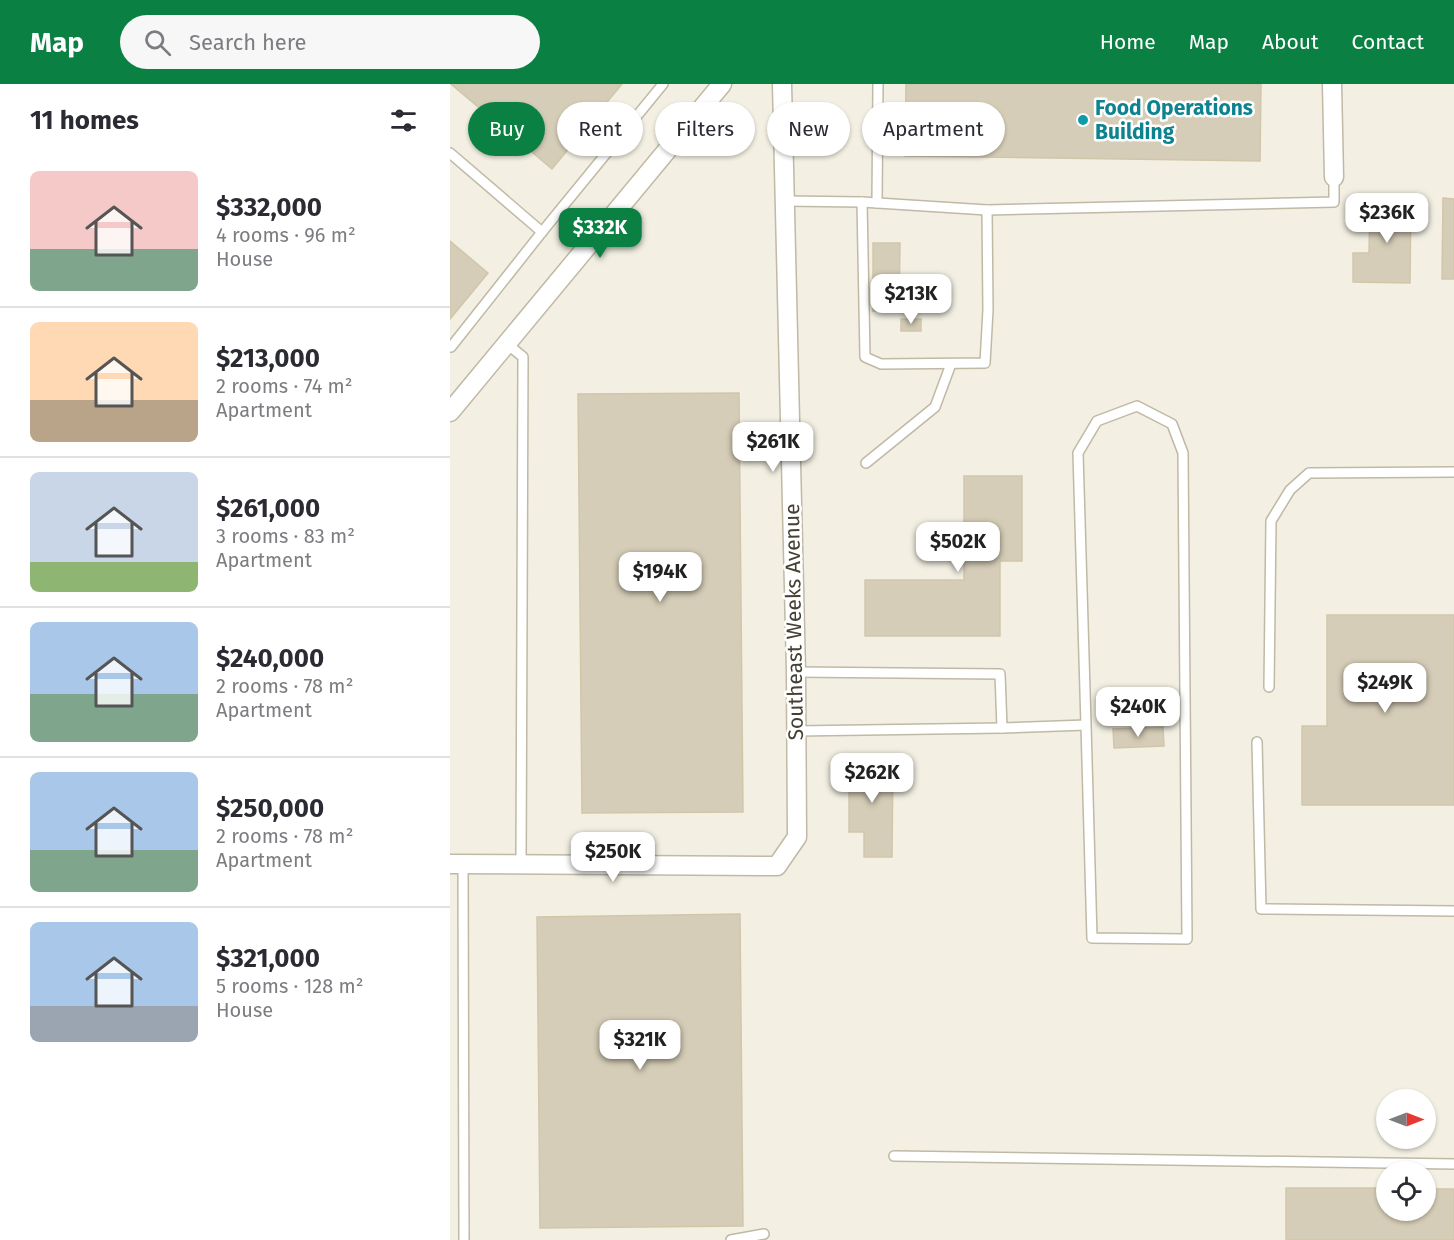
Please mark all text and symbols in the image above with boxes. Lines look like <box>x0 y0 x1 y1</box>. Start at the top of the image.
search box <box>120 15 540 69</box>
text: Map <box>30 26 84 59</box>
icon: search <box>141 26 174 59</box>
text: Search here <box>189 29 307 56</box>
text: Home <box>1100 29 1156 55</box>
text: Map <box>1189 29 1229 55</box>
text: About <box>1262 29 1319 55</box>
text: Contact <box>1352 29 1424 55</box>
place label: Food Operations Building <box>1095 95 1253 145</box>
chip: Buy <box>468 102 545 156</box>
chip: Rent <box>557 102 643 156</box>
chip: Filters <box>655 102 755 156</box>
chip: New <box>767 102 850 156</box>
chip: Apartment <box>862 102 1005 156</box>
icon: filters <box>387 104 420 137</box>
text: 11 homes <box>30 105 139 136</box>
marker: Food Operations Building <box>1076 113 1090 127</box>
text: $332,000 <box>216 192 322 223</box>
pin: $236K <box>1345 193 1429 244</box>
icon: home <box>78 195 150 267</box>
text: $236K <box>1359 200 1415 224</box>
pin: $332K <box>558 208 642 259</box>
text: $332K <box>573 215 627 239</box>
text: 4 rooms · 96 m² <box>216 223 356 247</box>
text: House <box>216 247 273 271</box>
pin: $213K <box>869 274 953 325</box>
text: $213K <box>884 281 938 305</box>
text: $213,000 <box>216 343 320 374</box>
icon: home <box>78 346 150 418</box>
text: 2 rooms · 74 m² <box>216 374 353 398</box>
text: Apartment <box>216 398 312 422</box>
pin: $261K <box>731 422 815 473</box>
text: $261K <box>746 429 800 453</box>
text: $261,000 <box>216 493 320 524</box>
icon: home <box>78 496 150 568</box>
street label: Southeast Weeks Avenue <box>779 503 809 741</box>
pin: $502K <box>916 522 1000 573</box>
text: 3 rooms · 83 m² <box>216 524 355 548</box>
text: $502K <box>930 529 986 553</box>
text: Apartment <box>216 548 312 572</box>
pin: $194K <box>618 552 702 603</box>
text: $194K <box>633 559 687 583</box>
text: $240,000 <box>216 643 324 674</box>
icon: home <box>78 646 150 718</box>
pin: $249K <box>1343 663 1427 714</box>
text: $249K <box>1357 670 1413 694</box>
text: 2 rooms · 78 m² <box>216 674 353 698</box>
pin: $240K <box>1096 687 1180 738</box>
text: $240K <box>1110 694 1166 718</box>
text: Apartment <box>216 698 312 722</box>
pin: $262K <box>830 753 914 804</box>
text: $262K <box>844 760 900 784</box>
text: $250,000 <box>216 793 324 824</box>
icon: home <box>78 796 150 868</box>
text: 2 rooms · 78 m² <box>216 824 353 848</box>
pin: $250K <box>571 832 655 883</box>
text: $250K <box>585 839 641 863</box>
text: Apartment <box>216 848 312 872</box>
text: $321,000 <box>216 943 320 974</box>
icon: home <box>78 946 150 1018</box>
text: 5 rooms · 128 m² <box>216 974 364 998</box>
text: House <box>216 998 273 1022</box>
pin: $321K <box>598 1020 682 1071</box>
text: $321K <box>613 1027 667 1051</box>
north arrow <box>1376 1089 1436 1149</box>
map controls <box>1376 1089 1436 1221</box>
button: locate <box>1376 1161 1436 1221</box>

